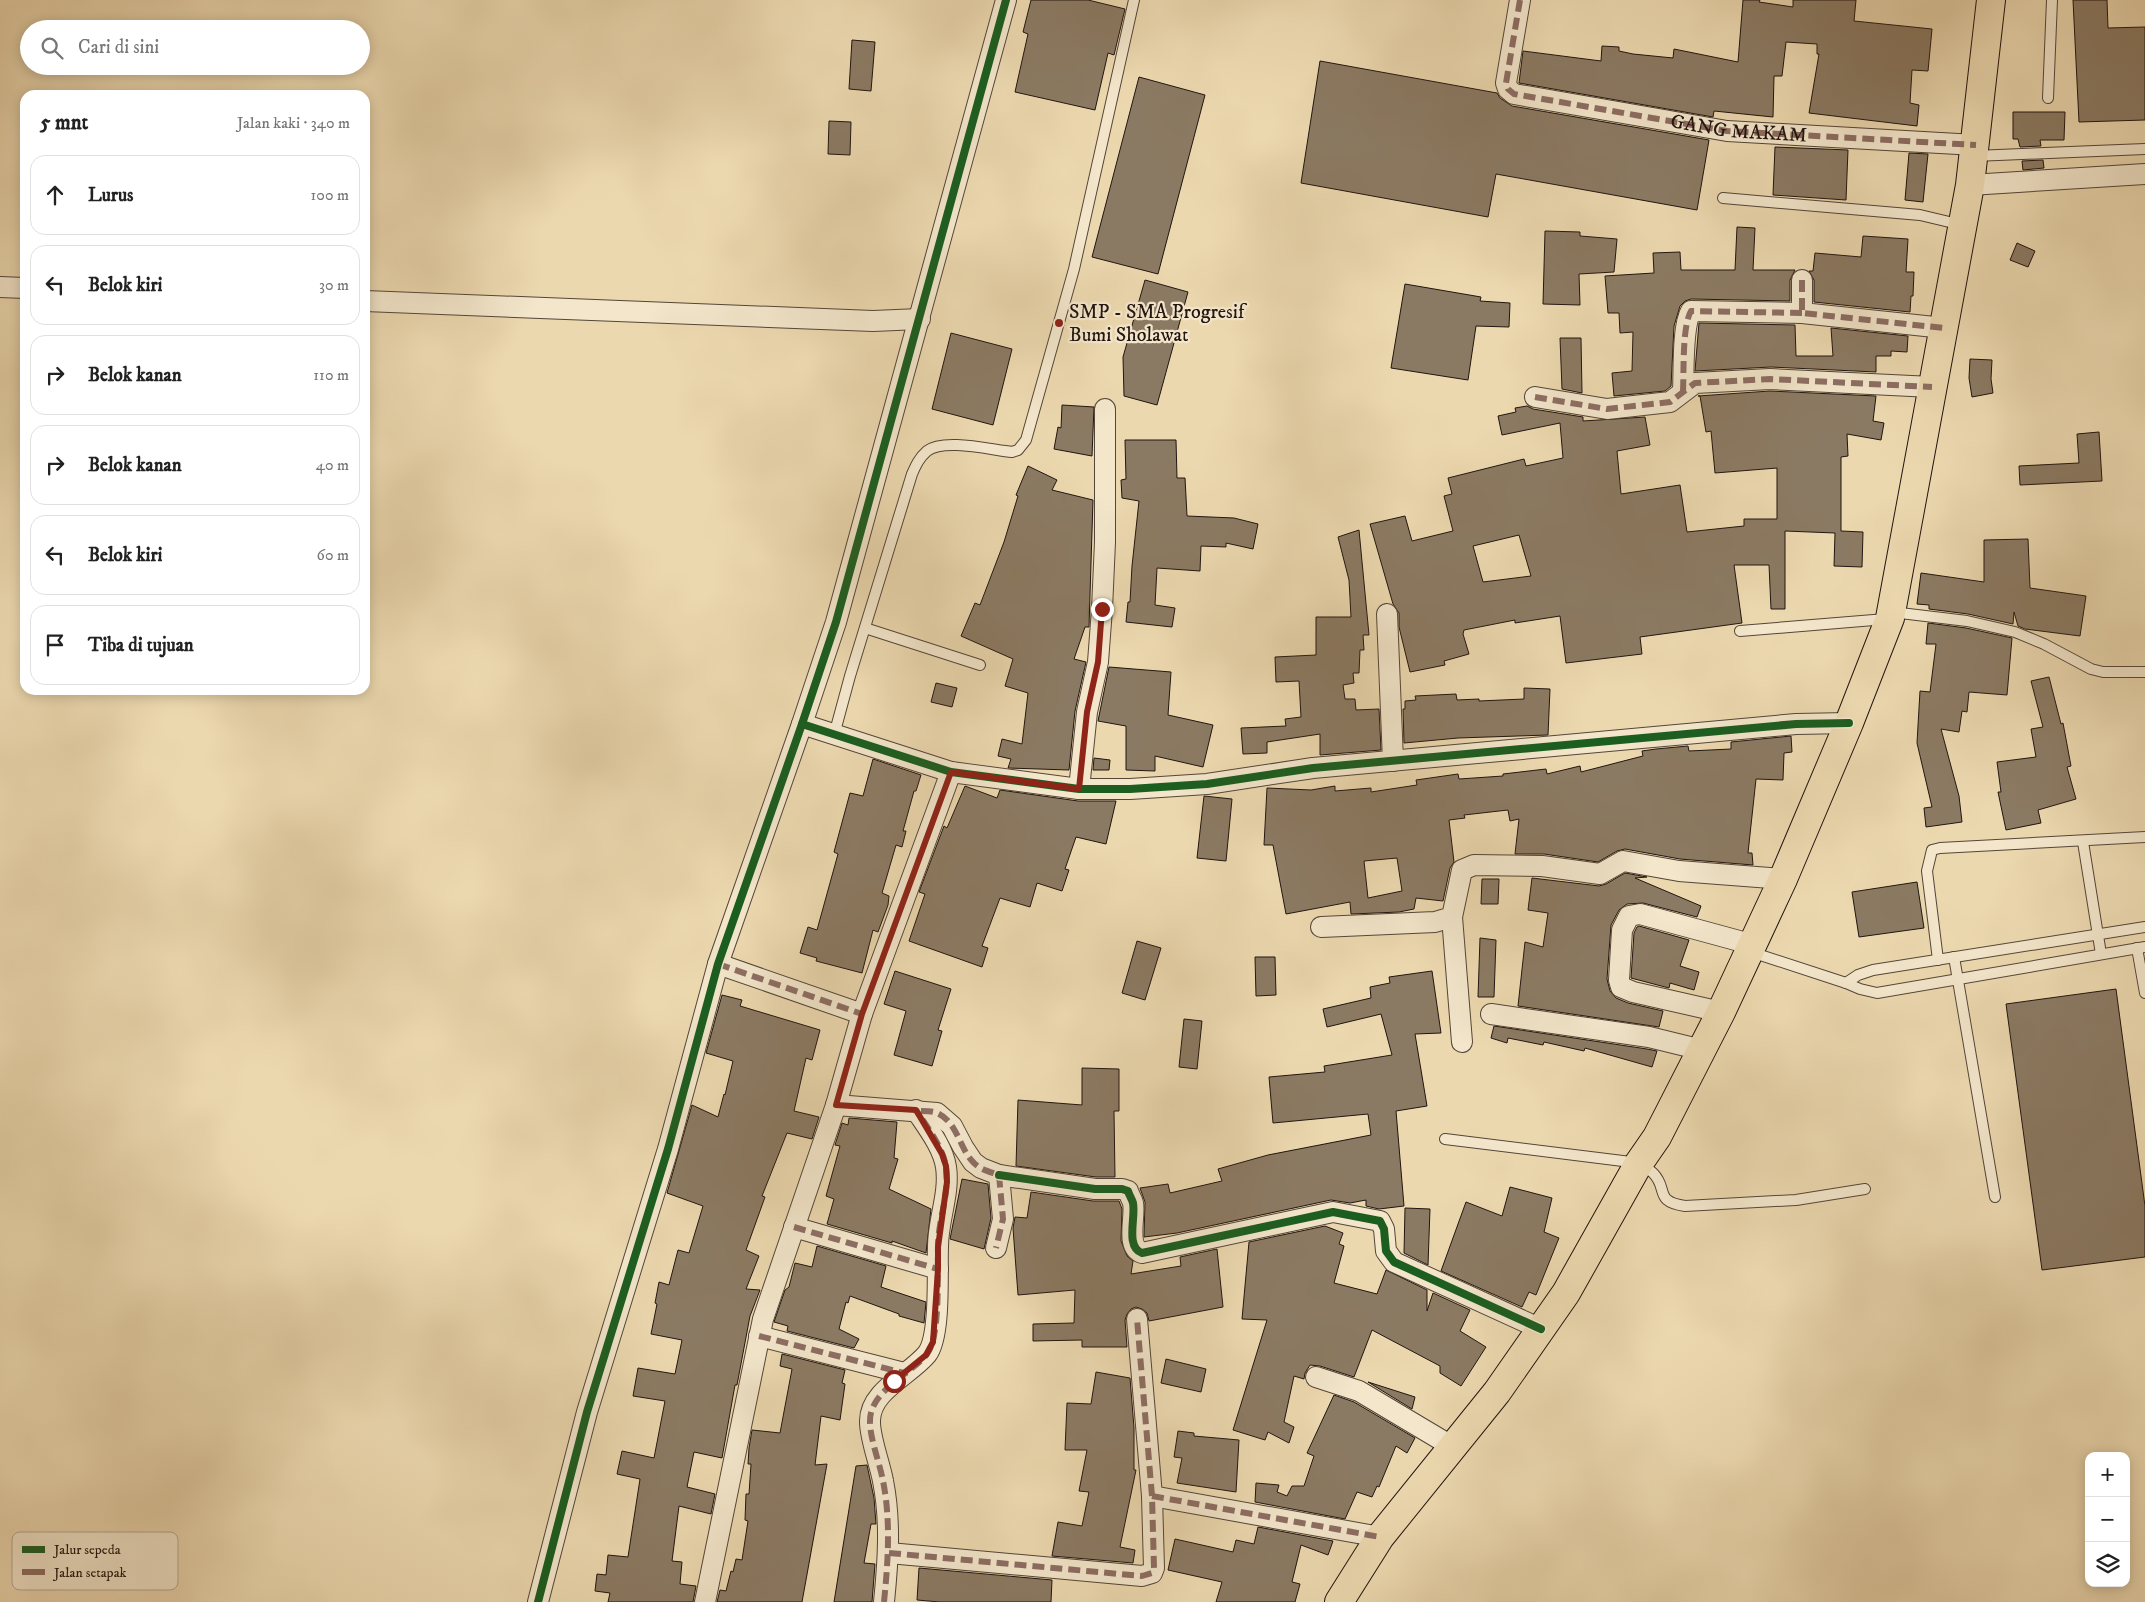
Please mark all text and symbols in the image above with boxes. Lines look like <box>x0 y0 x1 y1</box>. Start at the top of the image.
search box <box>20 20 370 75</box>
icon: search <box>38 34 66 62</box>
text: Cari di sini <box>78 36 159 59</box>
street label: GANG MAKAM <box>1669 109 1808 148</box>
text: 5 mnt <box>40 110 88 136</box>
text: Jalan kaki · 340 m <box>237 113 350 133</box>
icon: ahead <box>41 181 69 209</box>
text: Lurus <box>88 184 133 207</box>
text: 100 m <box>311 185 349 205</box>
icon: left <box>41 271 69 299</box>
text: Belok kiri <box>88 274 162 297</box>
text: 30 m <box>319 275 349 295</box>
place label: SMP - SMA Progresif Bumi Sholawat <box>1069 300 1248 348</box>
marker: SMP - SMA Progresif Bumi Sholawat <box>1053 317 1065 329</box>
icon: right <box>41 361 69 389</box>
text: Belok kanan <box>88 364 182 387</box>
text: 110 m <box>313 365 349 385</box>
icon: right <box>41 451 69 479</box>
text: Belok kanan <box>88 454 182 477</box>
text: 40 m <box>316 455 349 475</box>
icon: left <box>41 541 69 569</box>
text: Belok kiri <box>88 544 162 567</box>
text: 60 m <box>317 545 349 565</box>
route end <box>1091 598 1114 621</box>
icon: arrive <box>41 631 69 659</box>
text: Tiba di tujuan <box>88 634 194 657</box>
route start <box>883 1370 906 1393</box>
map controls <box>2085 1452 2130 1587</box>
button: + <box>2085 1452 2130 1497</box>
button: − <box>2085 1497 2130 1542</box>
legend <box>12 1532 178 1590</box>
text: Jalur sepeda <box>52 1541 121 1559</box>
button: layers <box>2085 1542 2130 1587</box>
text: Jalan setapak <box>52 1564 127 1582</box>

